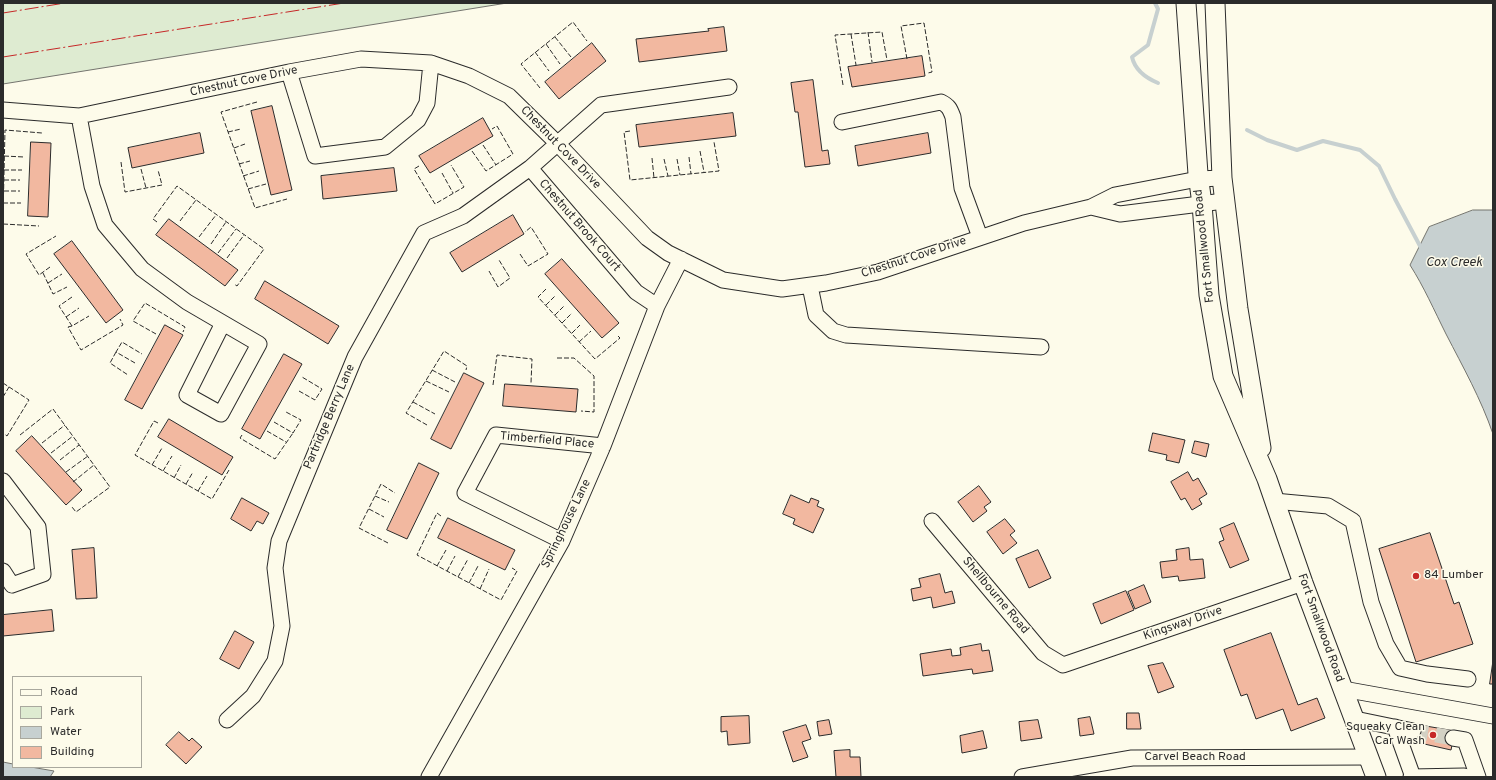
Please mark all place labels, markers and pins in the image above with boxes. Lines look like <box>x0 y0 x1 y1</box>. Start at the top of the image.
place label: 84 Lumber <box>1424 569 1483 583</box>
marker: 84 Lumber <box>1411 571 1421 581</box>
place label: Squeaky Clean Car Wash <box>1346 721 1425 749</box>
marker: Squeaky Clean Car Wash <box>1428 730 1438 740</box>

